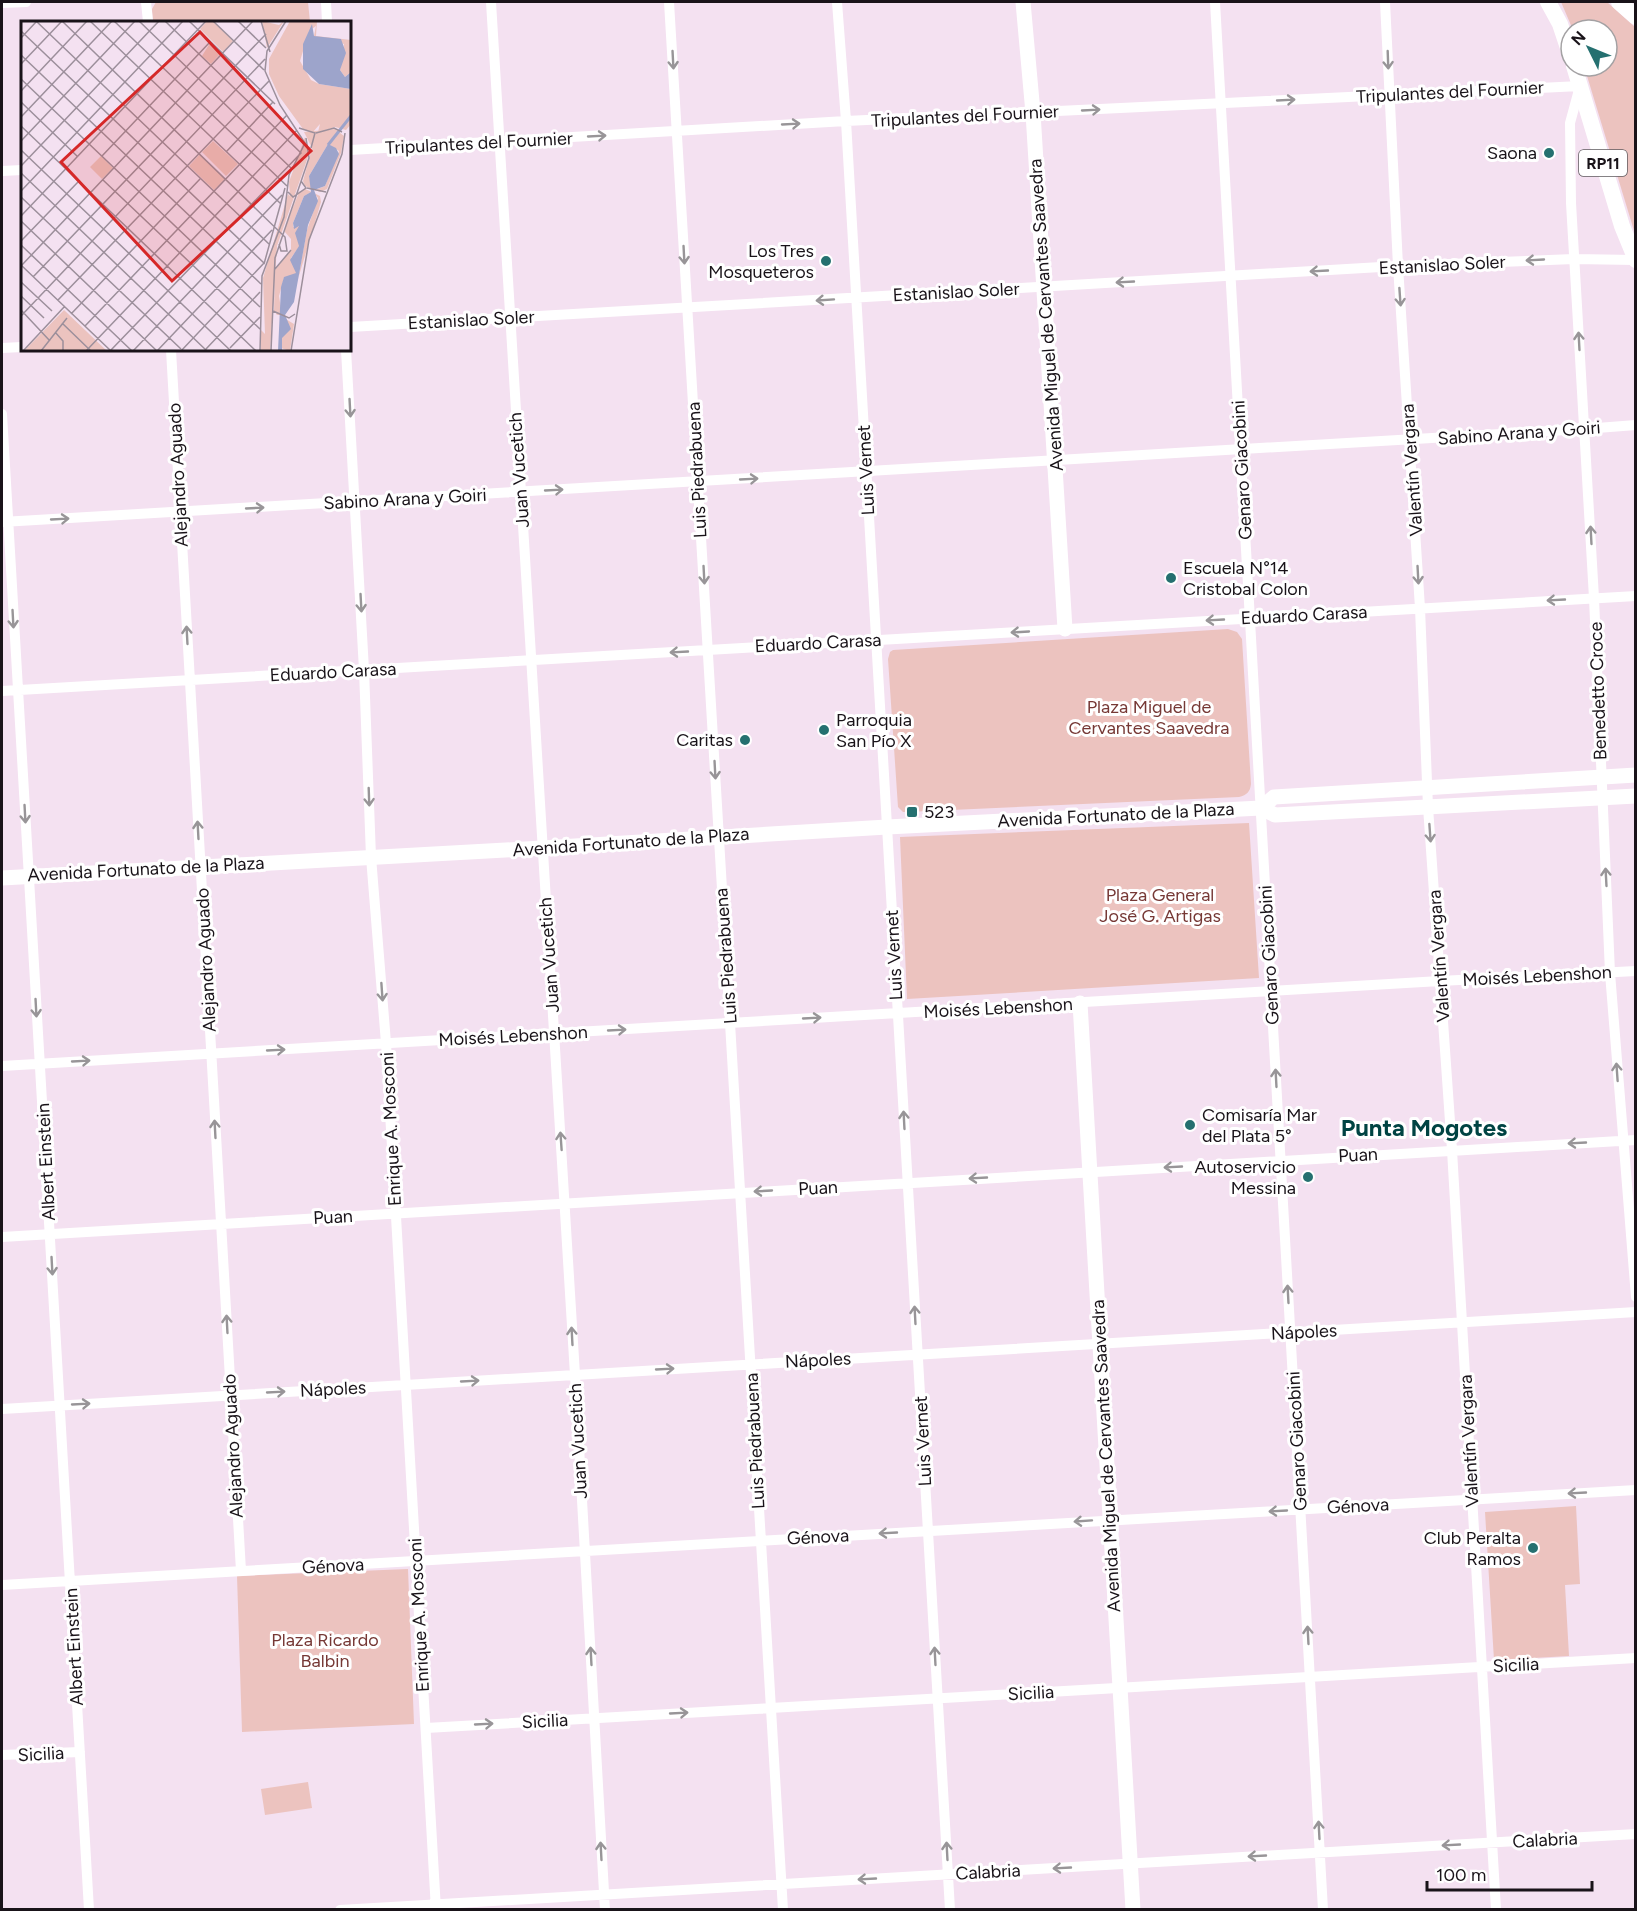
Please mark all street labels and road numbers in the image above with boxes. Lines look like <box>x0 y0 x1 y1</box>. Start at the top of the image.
street label: Tripulantes del Fournier <box>1356 76 1544 108</box>
street label: Tripulantes del Fournier <box>871 100 1059 132</box>
street label: Tripulantes del Fournier <box>385 127 573 159</box>
road number: RP11 <box>1579 150 1627 176</box>
street label: Avenida Miguel de Cervantes Saavedra <box>1024 158 1068 472</box>
street label: Estanislao Soler <box>1378 251 1506 279</box>
street label: Estanislao Soler <box>892 278 1020 306</box>
street label: Estanislao Soler <box>407 306 535 334</box>
street label: Genaro Giacobini <box>1227 400 1257 540</box>
street label: Luis Piedrabuena <box>682 401 712 539</box>
street label: Alejandro Aguado <box>163 402 193 548</box>
street label: Valentín Vergara <box>1396 403 1428 537</box>
street label: Juan Vucetich <box>504 411 534 529</box>
street label: Sabino Arana y Goiri <box>1437 416 1601 450</box>
street label: Luis Vernet <box>853 424 879 516</box>
street label: Sabino Arana y Goiri <box>323 484 487 514</box>
street label: Eduardo Carasa <box>1240 601 1368 629</box>
street label: Benedetto Croce <box>1585 621 1611 761</box>
street label: Eduardo Carasa <box>754 629 882 657</box>
street label: Eduardo Carasa <box>269 658 397 686</box>
street label: Avenida Fortunato de la Plaza <box>997 798 1235 832</box>
street label: Avenida Fortunato de la Plaza <box>512 823 750 861</box>
street label: Avenida Fortunato de la Plaza <box>27 852 265 886</box>
street label: Genaro Giacobini <box>1254 885 1284 1025</box>
street label: Alejandro Aguado <box>191 887 221 1033</box>
street label: Luis Piedrabuena <box>710 887 742 1025</box>
street label: Valentín Vergara <box>1423 889 1455 1023</box>
street label: Juan Vucetich <box>534 896 564 1014</box>
street label: Luis Vernet <box>881 909 907 1001</box>
street label: Moisés Lebenshon <box>1462 961 1612 991</box>
street label: Moisés Lebenshon <box>923 993 1073 1023</box>
street label: Moisés Lebenshon <box>438 1021 588 1051</box>
street label: Enrique A. Mosconi <box>376 1051 406 1207</box>
street label: Albert Einstein <box>32 1103 60 1221</box>
street label: Puan <box>1338 1143 1378 1167</box>
street label: Puan <box>798 1176 838 1200</box>
street label: Puan <box>313 1205 353 1229</box>
street label: Avenida Miguel de Cervantes Saavedra <box>1087 1299 1125 1613</box>
street label: Nápoles <box>1270 1319 1338 1345</box>
street label: Nápoles <box>784 1347 852 1373</box>
street label: Genaro Giacobini <box>1282 1371 1312 1511</box>
street label: Luis Piedrabuena <box>740 1372 770 1510</box>
street label: Alejandro Aguado <box>218 1373 248 1519</box>
street label: Valentín Vergara <box>1455 1374 1483 1508</box>
street label: Nápoles <box>299 1376 367 1402</box>
street label: Juan Vucetich <box>564 1383 592 1499</box>
street label: Luis Vernet <box>910 1395 936 1487</box>
street label: Génova <box>1326 1493 1390 1519</box>
street label: Génova <box>786 1524 850 1550</box>
street label: Enrique A. Mosconi <box>404 1537 434 1693</box>
street label: Génova <box>301 1553 365 1579</box>
street label: Albert Einstein <box>60 1588 88 1706</box>
street label: Sicilia <box>1492 1653 1540 1677</box>
street label: Sicilia <box>1007 1681 1055 1705</box>
street label: Sicilia <box>521 1709 569 1733</box>
street label: Sicilia <box>17 1742 65 1766</box>
street label: Calabria <box>1512 1827 1578 1853</box>
street label: Calabria <box>955 1859 1021 1885</box>

